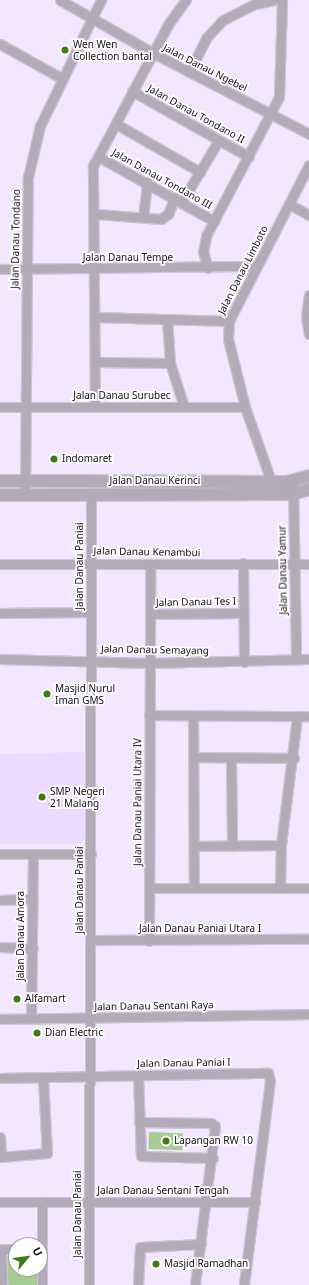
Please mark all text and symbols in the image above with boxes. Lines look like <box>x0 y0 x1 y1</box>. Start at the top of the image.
place label: Wen Wen Collection bantal <box>73 38 152 62</box>
street label: Jalan Danau Ngebel <box>161 42 249 94</box>
marker: Wen Wen Collection bantal <box>60 45 70 55</box>
street label: Jalan Danau Tondano II <box>145 82 247 146</box>
street label: Jalan Danau Tondano III <box>110 146 214 212</box>
street label: Jalan Danau Tondano <box>9 189 23 289</box>
street label: Jalan Danau Limboto <box>215 224 271 316</box>
street label: Jalan Danau Tempe <box>83 252 173 264</box>
street label: Jalan Danau Surubec <box>73 390 171 402</box>
place label: Indomaret <box>62 453 112 465</box>
marker: Indomaret <box>49 454 59 464</box>
street label: Jalan Danau Kerinci <box>110 475 200 487</box>
street label: Jalan Danau Paniai <box>74 522 86 610</box>
street label: Jalan Danau Yamur <box>276 525 290 615</box>
street label: Jalan Danau Kenambui <box>94 545 200 559</box>
street label: Jalan Danau Tes I <box>156 595 236 609</box>
street label: Jalan Danau Semayang <box>101 643 209 657</box>
place label: Masjid Nurul Iman GMS <box>55 682 115 706</box>
marker: Masjid Nurul Iman GMS <box>42 689 52 699</box>
street label: Jalan Danau Paniai Utara IV <box>132 738 144 866</box>
place label: SMP Negeri 21 Malang <box>50 785 105 808</box>
marker: SMP Negeri 21 Malang <box>37 792 47 802</box>
street label: Jalan Danau Paniai <box>74 846 86 934</box>
street label: Jalan Danau Amora <box>15 891 27 981</box>
street label: Jalan Danau Paniai Utara I <box>139 923 261 935</box>
place label: Alfamart <box>25 993 66 1005</box>
marker: Alfamart <box>12 994 22 1004</box>
street label: Jalan Danau Sentani Raya <box>94 999 214 1013</box>
place label: Dian Electric <box>45 1027 103 1039</box>
marker: Dian Electric <box>32 1028 42 1038</box>
street label: Jalan Danau Paniai I <box>137 1056 231 1070</box>
place label: Lapangan RW 10 <box>174 1135 253 1147</box>
marker: Lapangan RW 10 <box>161 1136 171 1146</box>
street label: Jalan Danau Paniai <box>72 1170 84 1258</box>
street label: Jalan Danau Sentani Tengah <box>97 1185 229 1197</box>
north arrow <box>8 1237 48 1277</box>
text: U <box>29 1244 47 1259</box>
place label: Masjid Ramadhan <box>164 1258 248 1270</box>
marker: Masjid Ramadhan <box>151 1259 161 1269</box>

